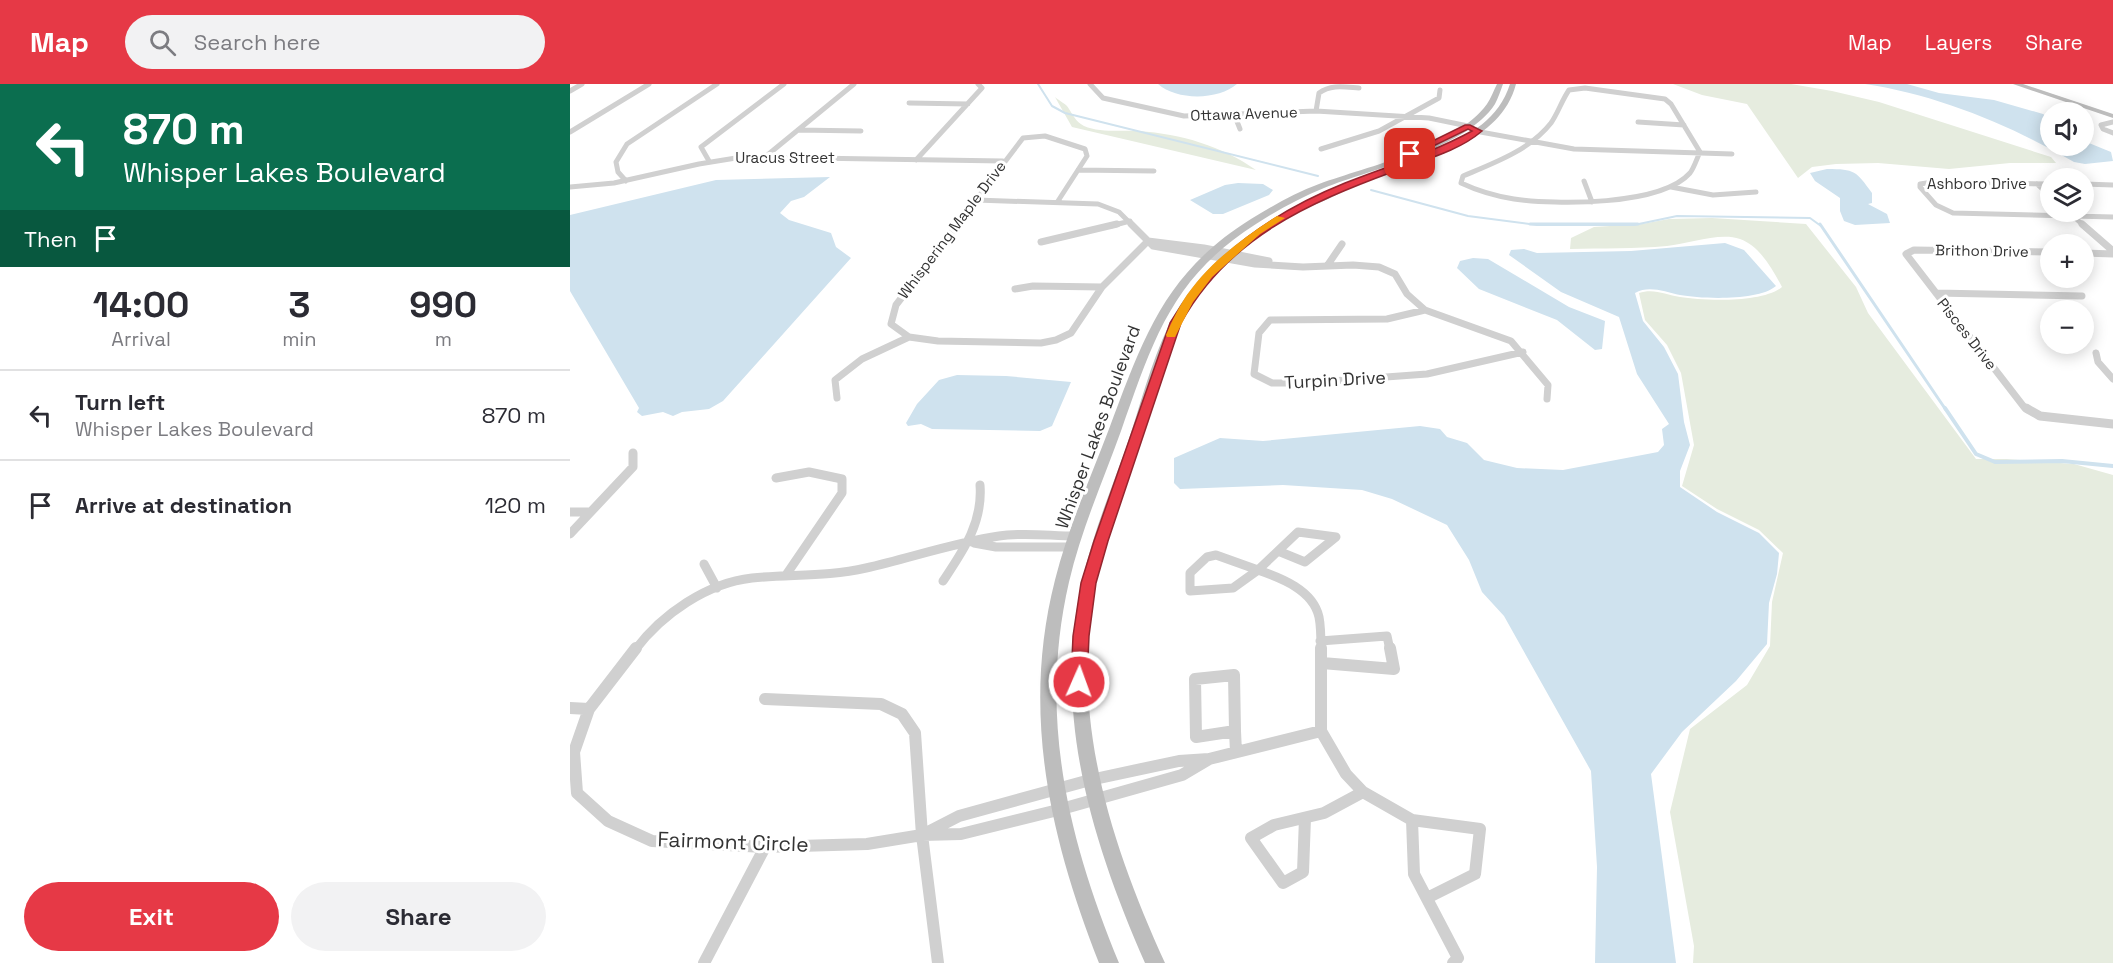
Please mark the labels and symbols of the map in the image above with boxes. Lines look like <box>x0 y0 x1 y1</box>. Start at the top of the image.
street label: Ottawa Avenue <box>1190 102 1298 125</box>
pin <box>1384 128 1435 179</box>
street label: Uracus Street <box>735 148 835 167</box>
street label: Whispering Maple Drive <box>893 157 1010 303</box>
street label: Ashboro Drive <box>1927 174 2027 193</box>
street label: Brithon Drive <box>1935 240 2029 261</box>
street label: Pisces Drive <box>1933 294 2001 374</box>
street label: Whisper Lakes Boulevard <box>1050 322 1145 532</box>
street label: Turpin Drive <box>1284 365 1386 394</box>
position arrow <box>1047 650 1111 714</box>
street label: Fairmont Circle <box>657 825 809 858</box>

